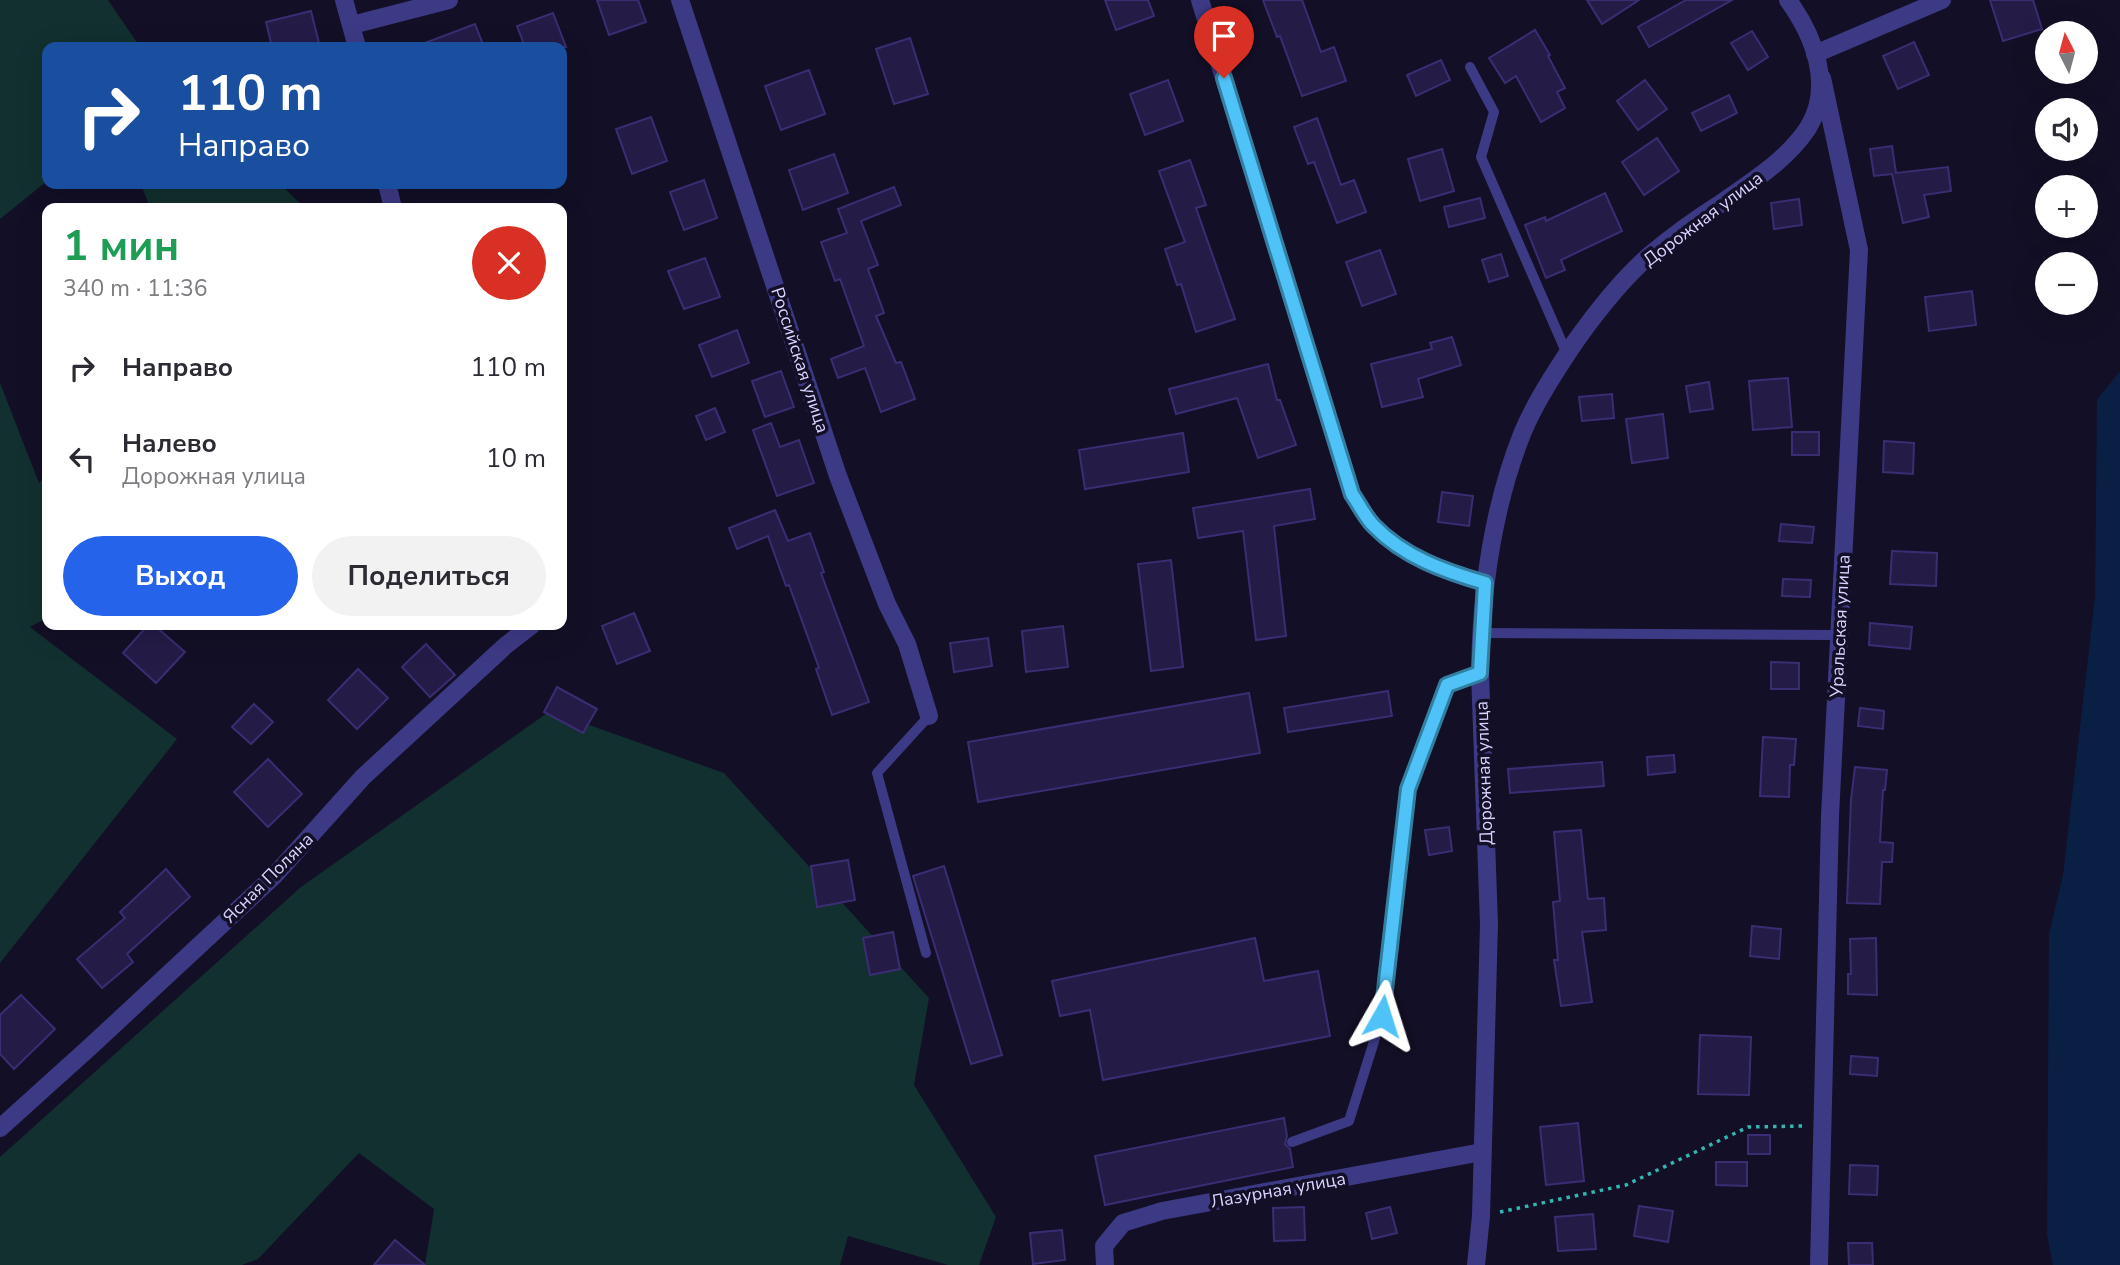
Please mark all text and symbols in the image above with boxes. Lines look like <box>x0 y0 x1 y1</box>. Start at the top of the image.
pin <box>1194 6 1254 78</box>
icon: arrive <box>1205 17 1243 55</box>
north arrow <box>2035 21 2098 84</box>
map controls <box>2035 21 2098 315</box>
text: 110 m <box>178 60 322 127</box>
icon: right <box>63 70 154 161</box>
button: sound <box>2035 98 2098 161</box>
text: Направо <box>178 124 310 167</box>
street label: Дорожная улица <box>1638 166 1768 272</box>
button: + <box>2035 175 2098 238</box>
text: 1 мин <box>63 218 179 275</box>
button: close <box>472 226 546 300</box>
button: − <box>2035 252 2098 315</box>
text: 340 m · 11:36 <box>63 273 208 304</box>
street label: Российская улица <box>765 284 835 436</box>
icon: right <box>63 349 101 387</box>
text: Направо <box>122 350 233 385</box>
text: 110 m <box>470 350 546 385</box>
text: Налево <box>122 426 217 461</box>
icon: left <box>63 440 101 478</box>
text: 10 m <box>486 441 546 476</box>
text: Дорожная улица <box>122 461 306 492</box>
button: Выход <box>63 536 298 616</box>
button: Поделиться <box>312 536 546 616</box>
street label: Уральская улица <box>1824 554 1856 699</box>
street label: Дорожная улица <box>1469 701 1499 845</box>
street label: Ясная Поляна <box>217 827 319 929</box>
position arrow <box>1345 979 1419 1053</box>
street label: Лазурная улица <box>1209 1166 1347 1214</box>

